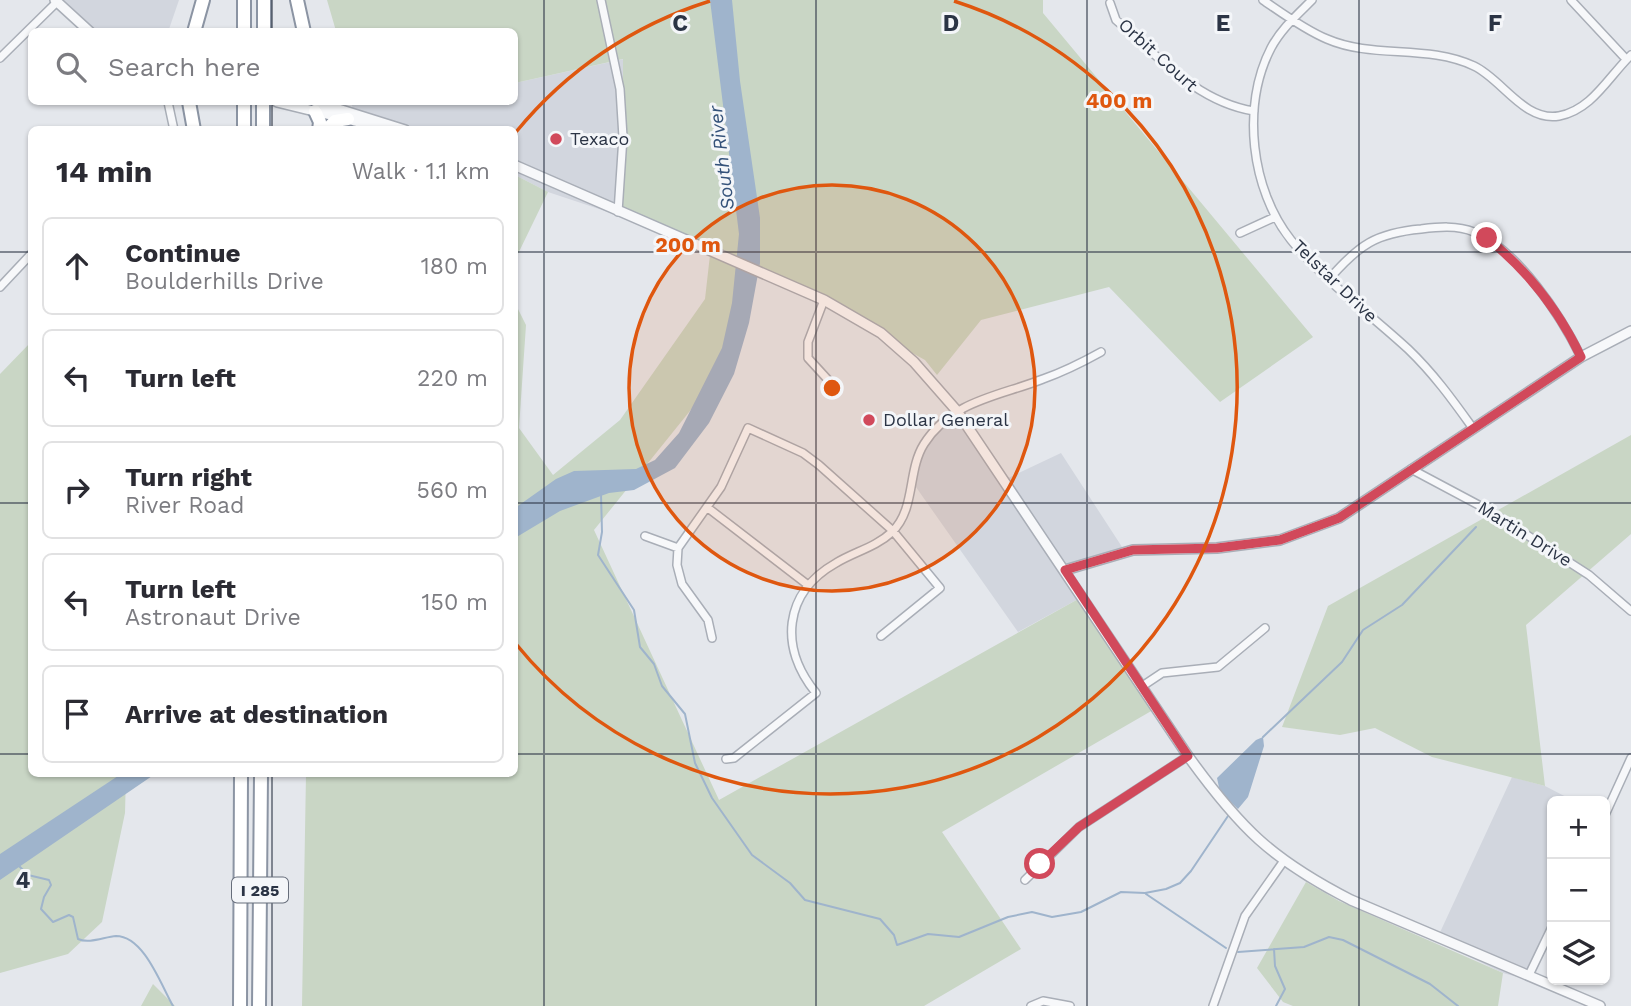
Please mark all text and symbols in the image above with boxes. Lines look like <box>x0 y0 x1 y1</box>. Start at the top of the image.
text: C <box>672 10 688 37</box>
text: D <box>943 10 959 37</box>
text: E <box>1216 10 1230 37</box>
text: F <box>1488 10 1502 37</box>
street label: Orbit Court <box>1114 14 1203 96</box>
search box <box>28 28 518 105</box>
icon: search <box>52 48 90 86</box>
text: Search here <box>108 52 260 82</box>
text: 400 m <box>1086 88 1152 113</box>
water label: South River <box>704 104 739 211</box>
place label: Texaco <box>570 128 629 149</box>
marker: Texaco <box>548 131 564 147</box>
text: 14 min <box>56 154 152 189</box>
text: Walk · 1.1 km <box>352 158 490 185</box>
route end <box>1471 222 1502 253</box>
text: 200 m <box>655 232 721 257</box>
street label: Telstar Drive <box>1289 235 1382 326</box>
text: Continue <box>125 238 241 268</box>
icon: ahead <box>58 247 96 285</box>
text: 180 m <box>421 253 488 280</box>
text: Boulderhills Drive <box>125 268 324 295</box>
icon: left <box>58 359 96 397</box>
text: Turn left <box>125 363 236 393</box>
text: 220 m <box>417 365 488 392</box>
centre of rings <box>820 376 844 400</box>
place label: Dollar General <box>883 409 1009 430</box>
marker: Dollar General <box>861 412 877 428</box>
text: Turn right <box>125 462 252 492</box>
icon: right <box>58 471 96 509</box>
text: 560 m <box>417 477 488 504</box>
text: River Road <box>125 492 244 519</box>
street label: Martin Drive <box>1474 496 1576 571</box>
text: Turn left <box>125 574 236 604</box>
icon: left <box>58 583 96 621</box>
text: 150 m <box>422 589 488 616</box>
text: Astronaut Drive <box>125 604 301 631</box>
icon: arrive <box>58 695 96 733</box>
text: Arrive at destination <box>125 699 388 729</box>
map controls <box>1547 796 1610 985</box>
button: + <box>1547 796 1610 859</box>
route start <box>1024 848 1055 879</box>
button: − <box>1547 859 1610 922</box>
text: 4 <box>16 867 31 894</box>
road number: I 285 <box>232 877 288 902</box>
button: layers <box>1547 922 1610 985</box>

